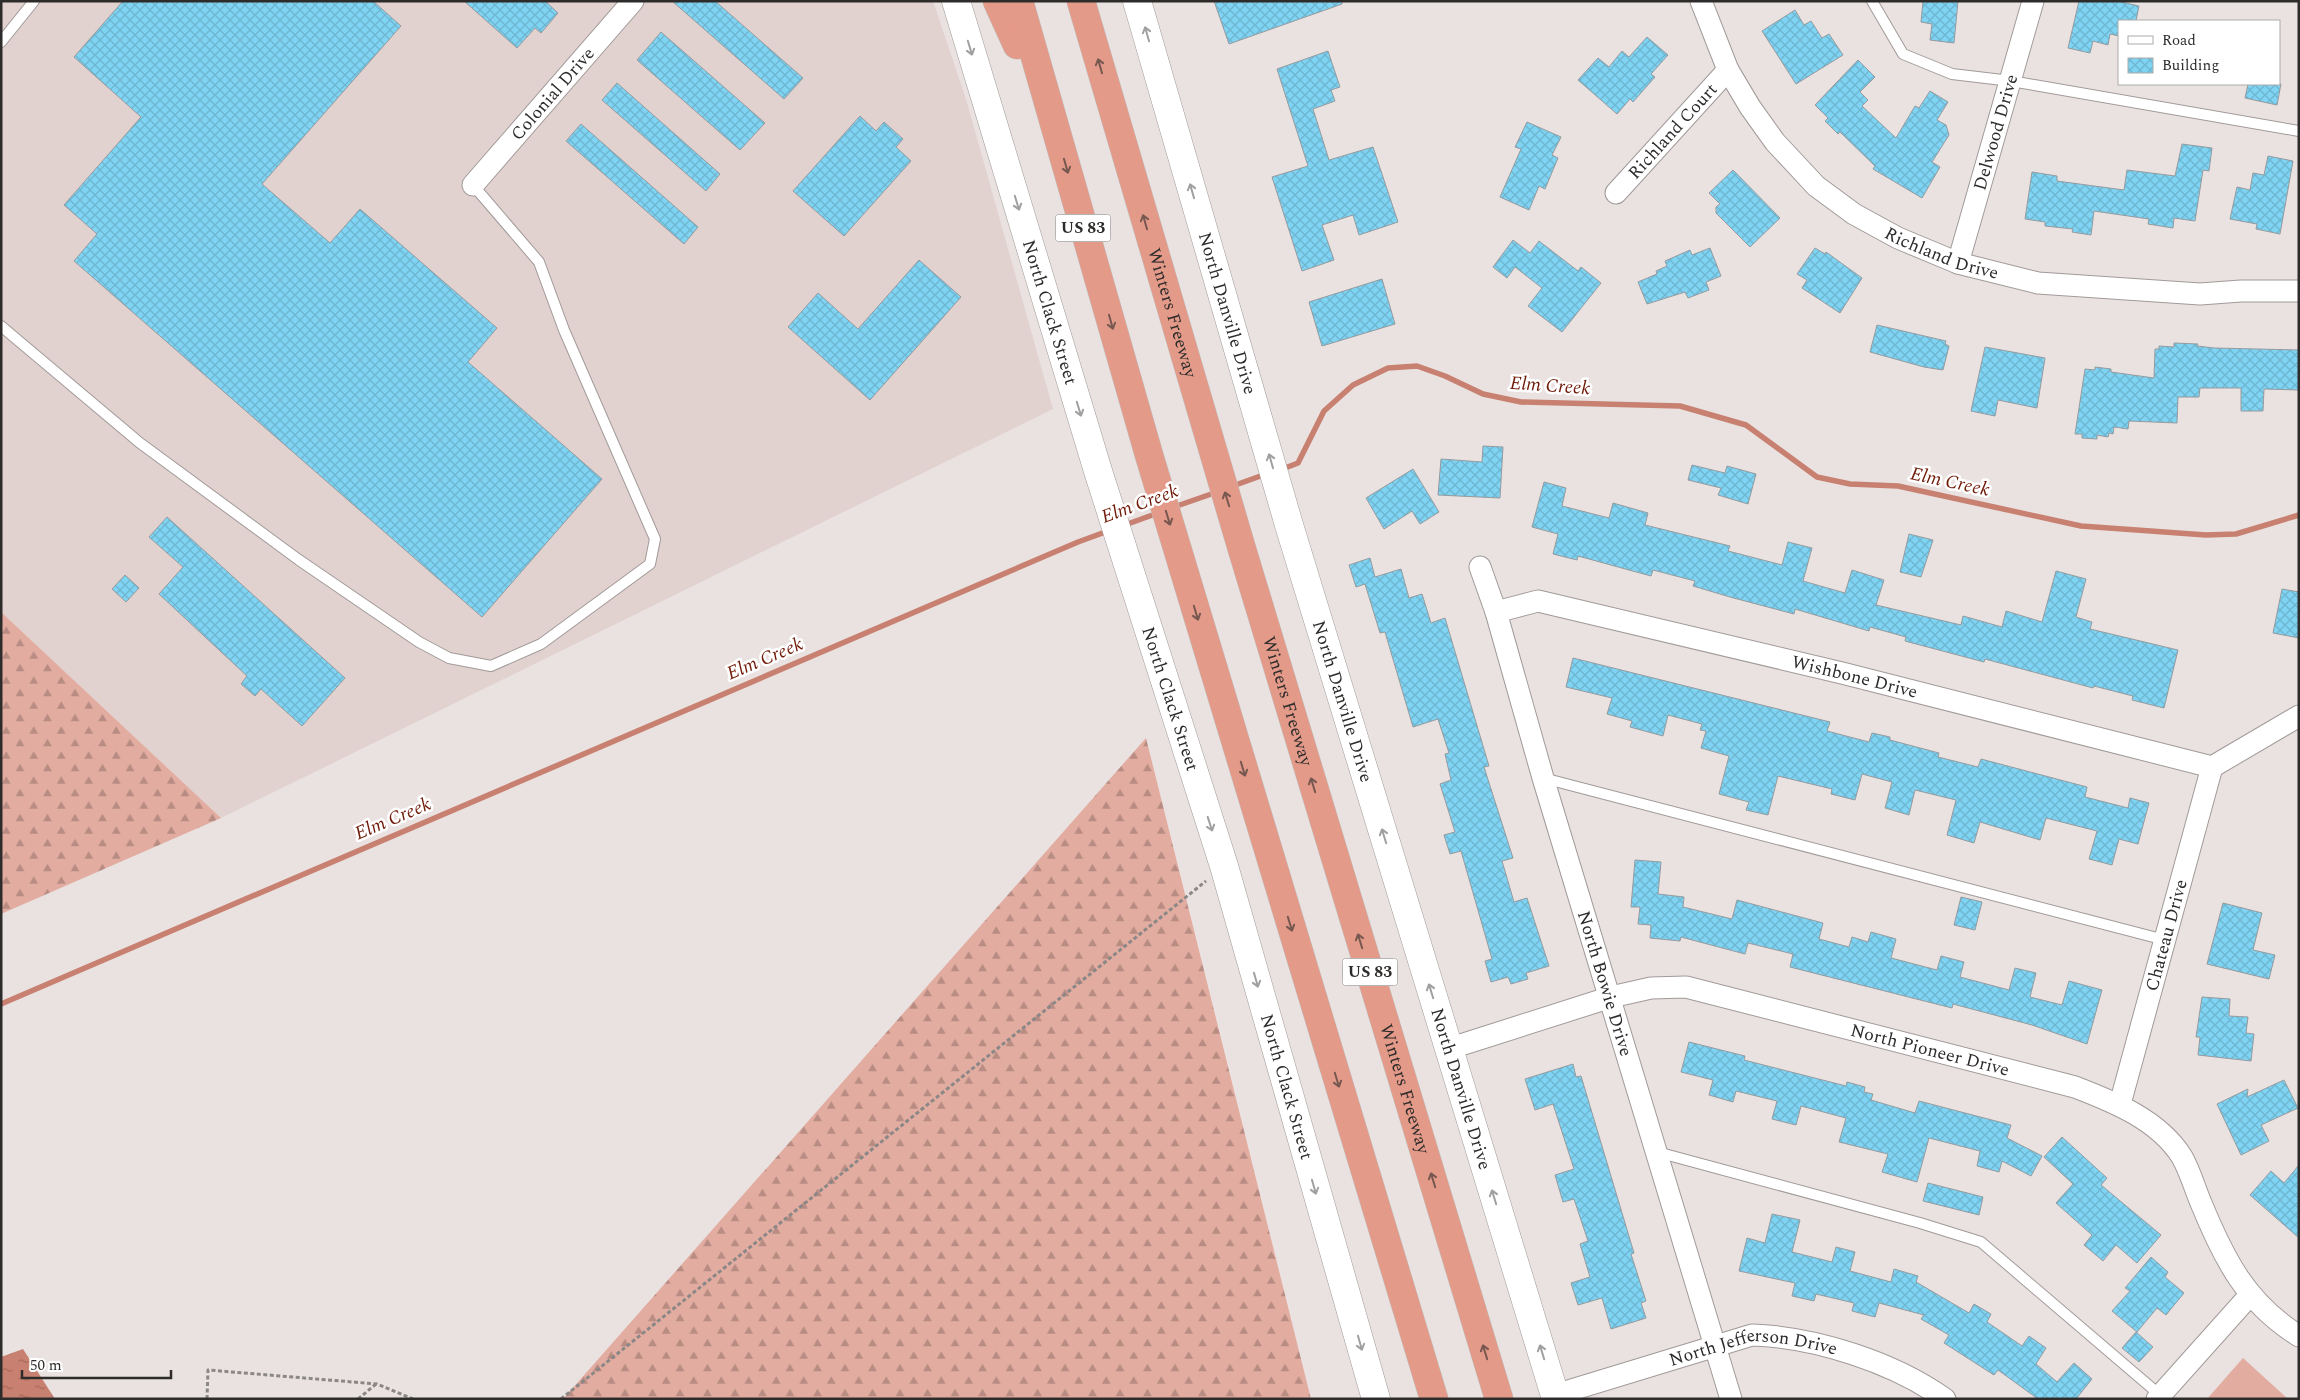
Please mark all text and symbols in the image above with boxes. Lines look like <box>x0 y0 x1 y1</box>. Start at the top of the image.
legend <box>2118 20 2280 85</box>
one-way arrow <box>1141 27 1151 43</box>
text: Road <box>2162 29 2196 52</box>
one-way arrow <box>966 40 976 56</box>
street label: Colonial Drive <box>504 41 601 147</box>
text: Building <box>2162 54 2219 77</box>
one-way arrow <box>1094 59 1104 75</box>
street label: Delwood Drive <box>1966 71 2025 194</box>
street label: Richland Court <box>1621 77 1724 185</box>
one-way arrow <box>1061 158 1071 174</box>
one-way arrow <box>1187 183 1196 199</box>
one-way arrow <box>1013 195 1023 211</box>
road number: US 83 <box>1056 214 1110 242</box>
one-way arrow <box>1140 215 1150 231</box>
street label: Richland Drive <box>1880 220 2001 286</box>
street label: North Danville Drive <box>1191 229 1264 398</box>
street label: North Clack Street <box>1015 236 1085 388</box>
street label: Winters Freeway <box>1141 245 1205 382</box>
one-way arrow <box>1106 314 1116 330</box>
water label: Elm Creek <box>1509 369 1591 403</box>
one-way arrow <box>1075 401 1085 417</box>
one-way arrow <box>1265 453 1275 469</box>
water label: Elm Creek <box>1908 459 1993 505</box>
water label: Elm Creek <box>1097 477 1183 531</box>
one-way arrow <box>1221 492 1231 508</box>
one-way arrow <box>1163 510 1173 526</box>
one-way arrow <box>1192 605 1202 621</box>
street label: North Danville Drive <box>1305 617 1380 786</box>
street label: North Clack Street <box>1135 623 1206 774</box>
water label: Elm Creek <box>722 630 808 688</box>
street label: Winters Freeway <box>1256 633 1321 770</box>
street label: Wishbone Drive <box>1789 648 1921 705</box>
one-way arrow <box>1239 760 1249 776</box>
one-way arrow <box>1308 777 1318 793</box>
water label: Elm Creek <box>350 790 436 848</box>
one-way arrow <box>1206 815 1216 831</box>
one-way arrow <box>1378 828 1388 844</box>
street label: Chateau Drive <box>2138 876 2194 994</box>
street label: North Bowie Drive <box>1570 907 1640 1060</box>
one-way arrow <box>1286 916 1296 932</box>
one-way arrow <box>1355 933 1365 949</box>
road number: US 83 <box>1342 959 1398 986</box>
one-way arrow <box>1251 971 1261 987</box>
one-way arrow <box>1426 984 1436 1000</box>
street label: North Danville Drive <box>1424 1004 1499 1173</box>
street label: North Clack Street <box>1253 1011 1321 1163</box>
street label: North Pioneer Drive <box>1848 1016 2012 1083</box>
street label: Winters Freeway <box>1373 1021 1438 1158</box>
one-way arrow <box>1333 1072 1343 1088</box>
one-way arrow <box>1427 1172 1437 1188</box>
one-way arrow <box>1310 1178 1319 1194</box>
one-way arrow <box>1489 1189 1499 1205</box>
street label: North Jefferson Drive <box>1665 1321 1841 1373</box>
one-way arrow <box>1355 1334 1365 1350</box>
one-way arrow <box>1479 1344 1489 1360</box>
one-way arrow <box>1537 1345 1546 1361</box>
scale bar <box>22 1348 171 1380</box>
text: 50 m <box>30 1354 62 1377</box>

